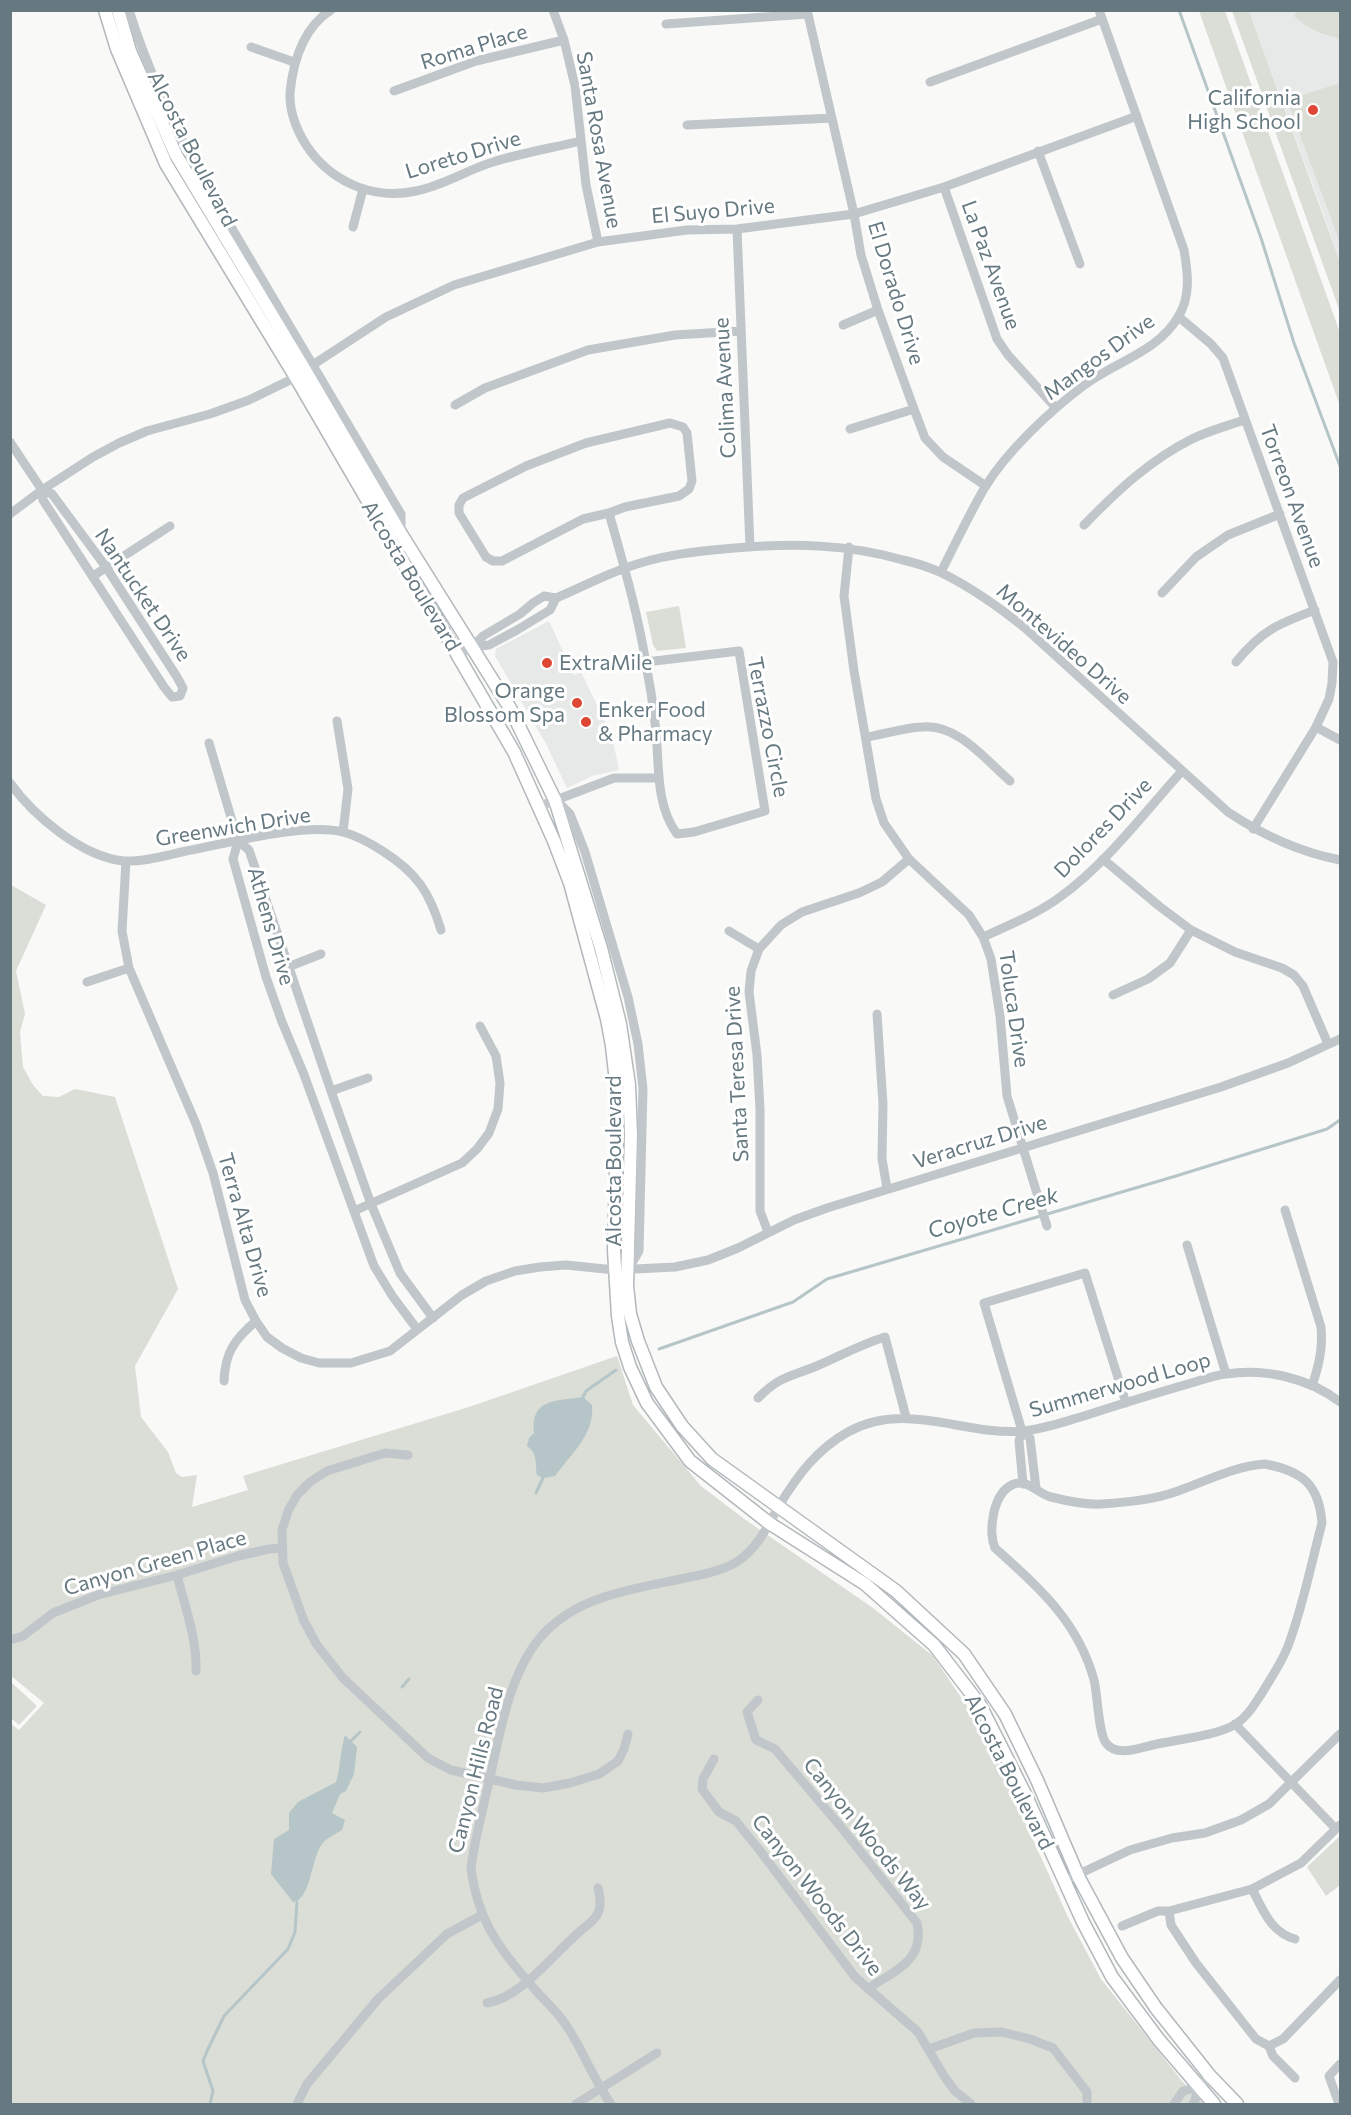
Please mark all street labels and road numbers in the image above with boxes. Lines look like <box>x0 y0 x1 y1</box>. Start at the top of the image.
street label: Roma Place <box>418 19 530 75</box>
street label: Santa Rosa Avenue <box>571 50 627 230</box>
street label: Alcosta Boulevard <box>142 67 242 231</box>
street label: Loreto Drive <box>402 126 524 184</box>
street label: El Suyo Drive <box>650 193 776 229</box>
street label: La Paz Avenue <box>956 197 1026 333</box>
street label: El Dorado Drive <box>862 218 930 368</box>
street label: Mangos Drive <box>1039 308 1159 406</box>
street label: Colima Avenue <box>709 317 741 459</box>
street label: Torreon Avenue <box>1254 421 1330 571</box>
street label: Alcosta Boulevard <box>356 496 466 656</box>
street label: Nantucket Drive <box>89 524 197 666</box>
street label: Montevideo Drive <box>991 579 1137 709</box>
street label: Terrazzo Circle <box>742 655 794 799</box>
street label: Dolores Drive <box>1049 773 1157 883</box>
street label: Greenwich Drive <box>154 802 312 852</box>
street label: Athens Drive <box>242 864 300 988</box>
street label: Toluca Drive <box>993 949 1035 1069</box>
street label: Santa Teresa Drive <box>720 985 754 1163</box>
street label: Alcosta Boulevard <box>601 1075 627 1247</box>
street label: Veracruz Drive <box>910 1110 1050 1174</box>
street label: Terra Alta Drive <box>212 1150 278 1300</box>
street label: Summerwood Loop <box>1026 1347 1214 1423</box>
street label: Canyon Green Place <box>61 1525 249 1601</box>
street label: Canyon Hills Road <box>443 1684 509 1856</box>
street label: Alcosta Boulevard <box>959 1690 1059 1854</box>
street label: Canyon Woods Way <box>798 1753 936 1915</box>
street label: Canyon Woods Drive <box>746 1809 888 1981</box>

